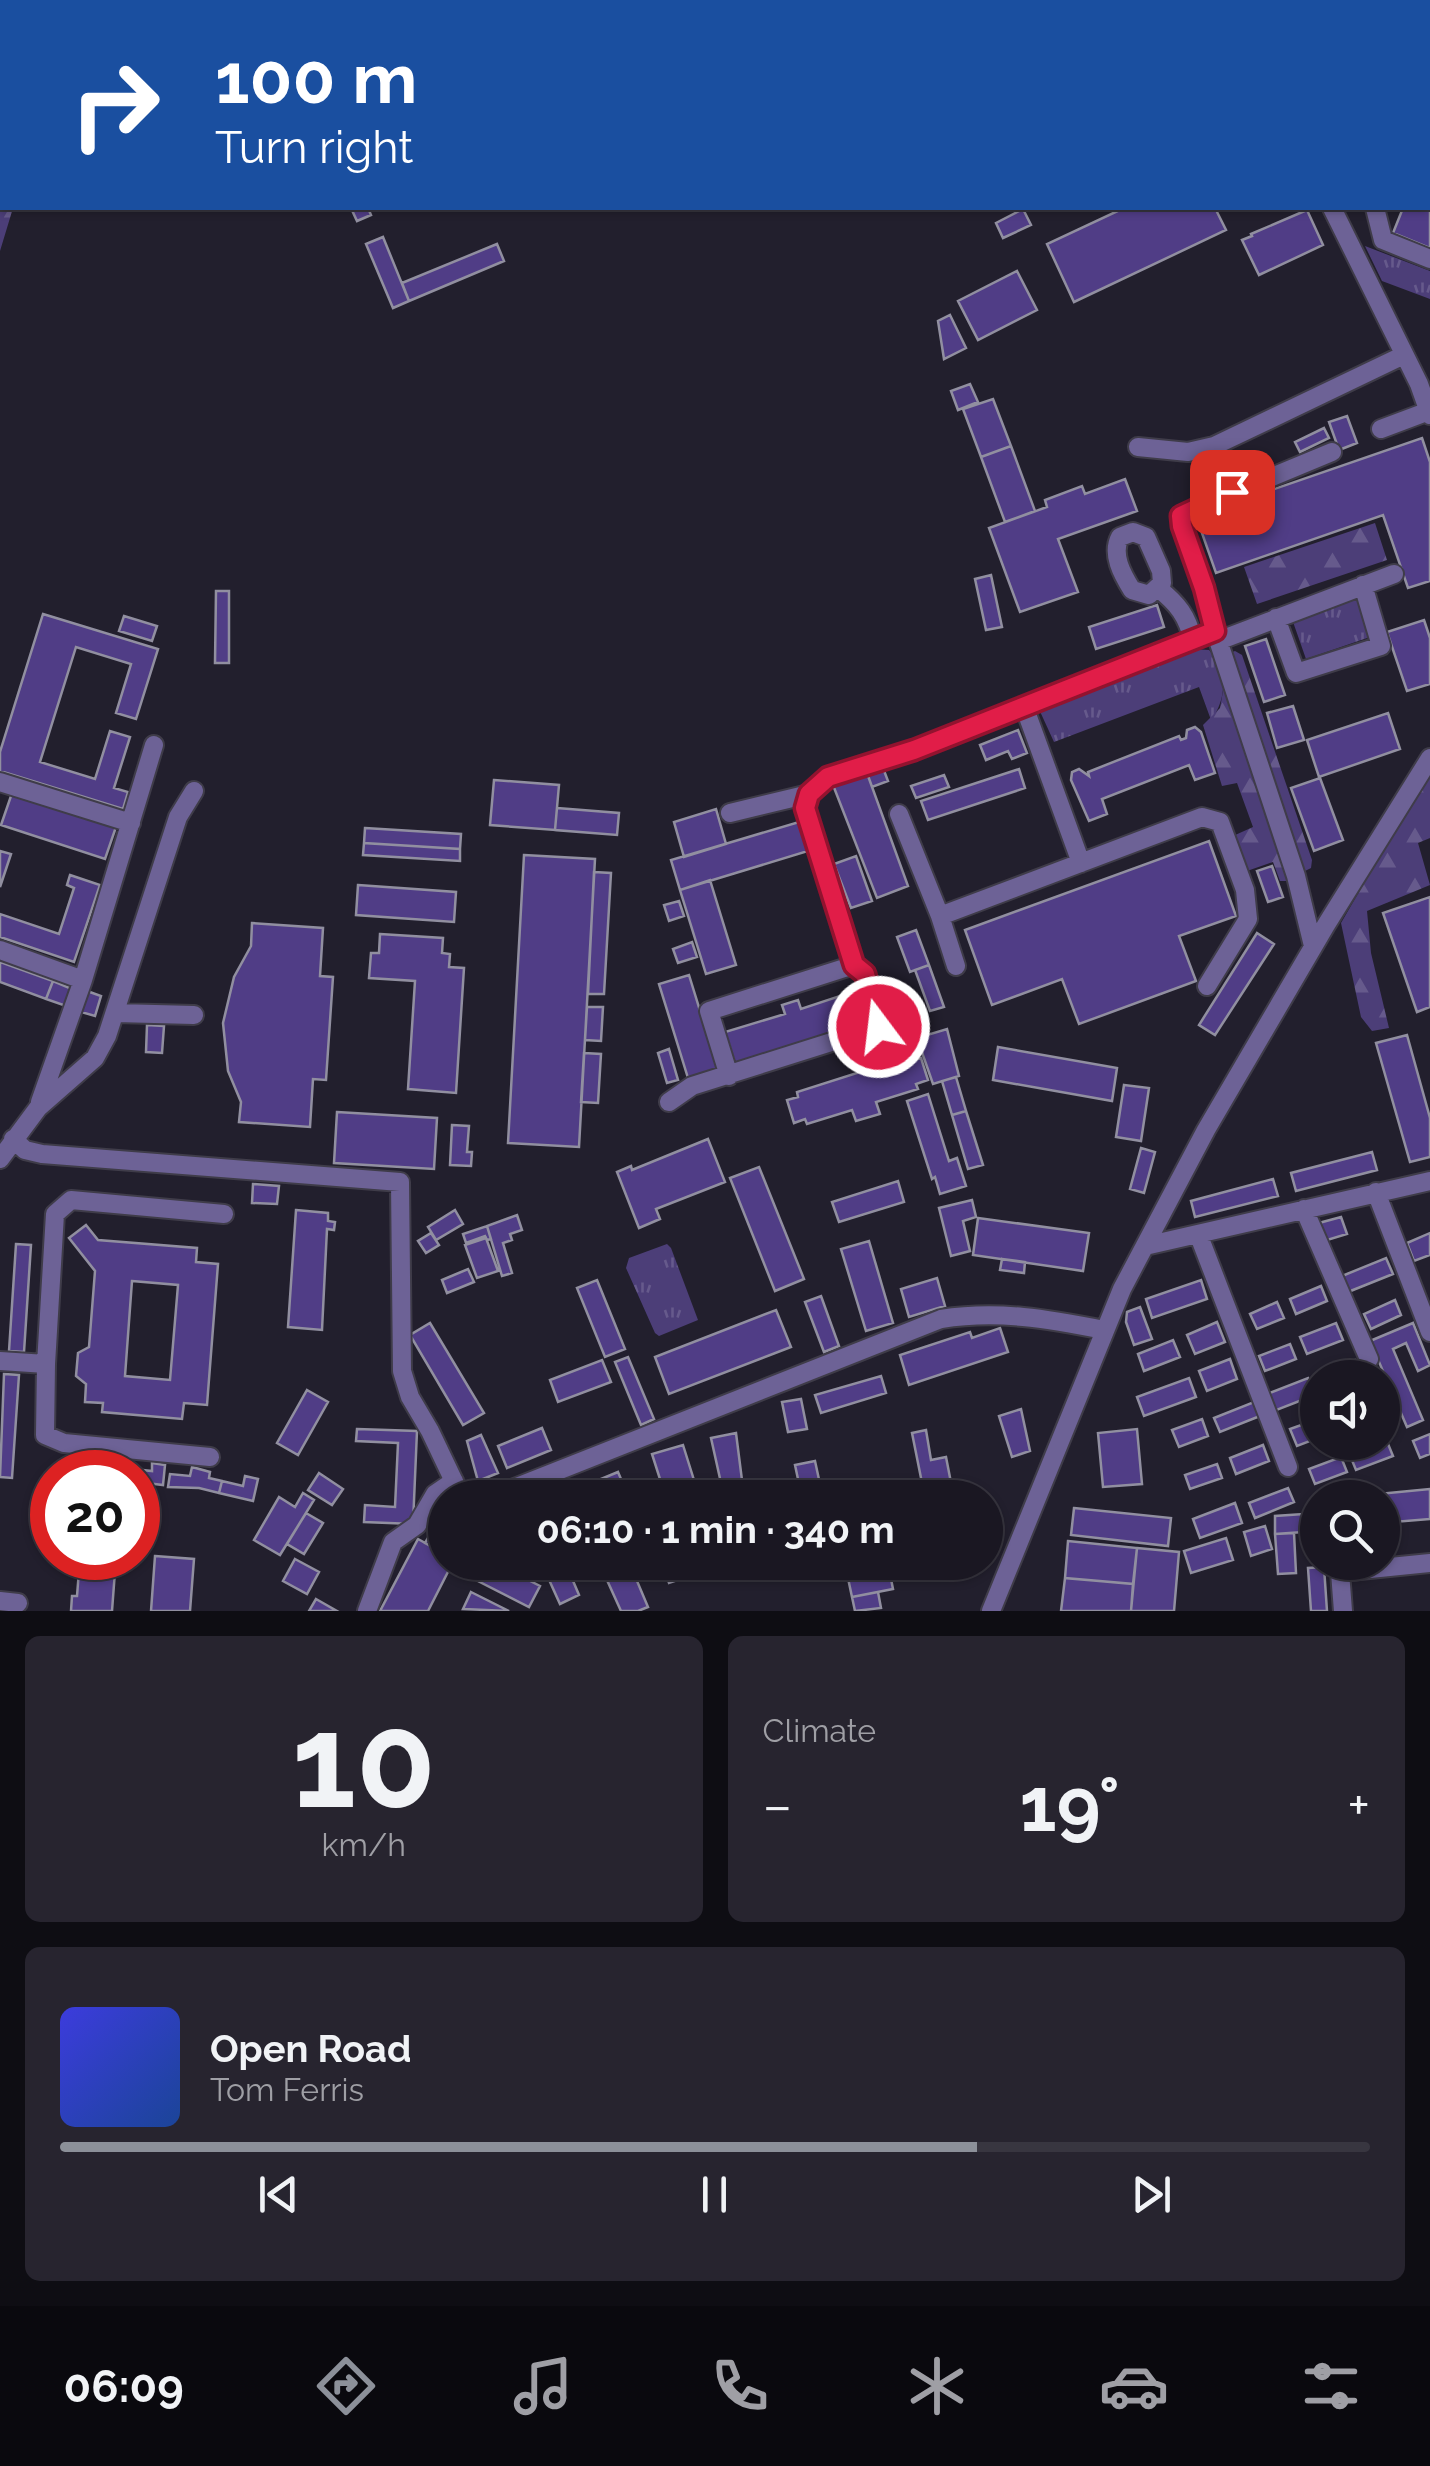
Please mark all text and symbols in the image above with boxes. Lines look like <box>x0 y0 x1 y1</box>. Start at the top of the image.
text: 100 m <box>215 37 418 119</box>
icon: right <box>50 40 180 170</box>
text: Turn right <box>215 121 413 174</box>
pin <box>1190 450 1275 535</box>
icon: arrive <box>1205 465 1260 520</box>
position arrow <box>827 975 931 1079</box>
map controls <box>1300 1360 1400 1580</box>
button: sound <box>1300 1360 1400 1460</box>
speed limit sign: 20 <box>30 1450 160 1580</box>
button: search <box>1300 1480 1400 1580</box>
text: 06:10 · 1 min · 340 m <box>536 1507 895 1552</box>
text: 10 <box>292 1685 436 1837</box>
text: Climate <box>763 1712 876 1749</box>
text: 19° <box>1019 1760 1120 1849</box>
text: − <box>763 1773 792 1838</box>
text: + <box>1347 1773 1370 1838</box>
text: km/h <box>322 1826 406 1863</box>
text: Open Road <box>210 2026 411 2071</box>
text: Tom Ferris <box>210 2071 364 2108</box>
icon: previous <box>251 2167 306 2222</box>
icon: pause <box>687 2167 742 2222</box>
icon: next <box>1124 2167 1179 2222</box>
icon: directions <box>311 2351 381 2421</box>
icon: music <box>508 2351 578 2421</box>
icon: phone <box>705 2351 775 2421</box>
icon: climate <box>902 2351 972 2421</box>
icon: car <box>1099 2351 1169 2421</box>
icon: filters <box>1296 2351 1366 2421</box>
text: 06:09 <box>64 2360 184 2413</box>

